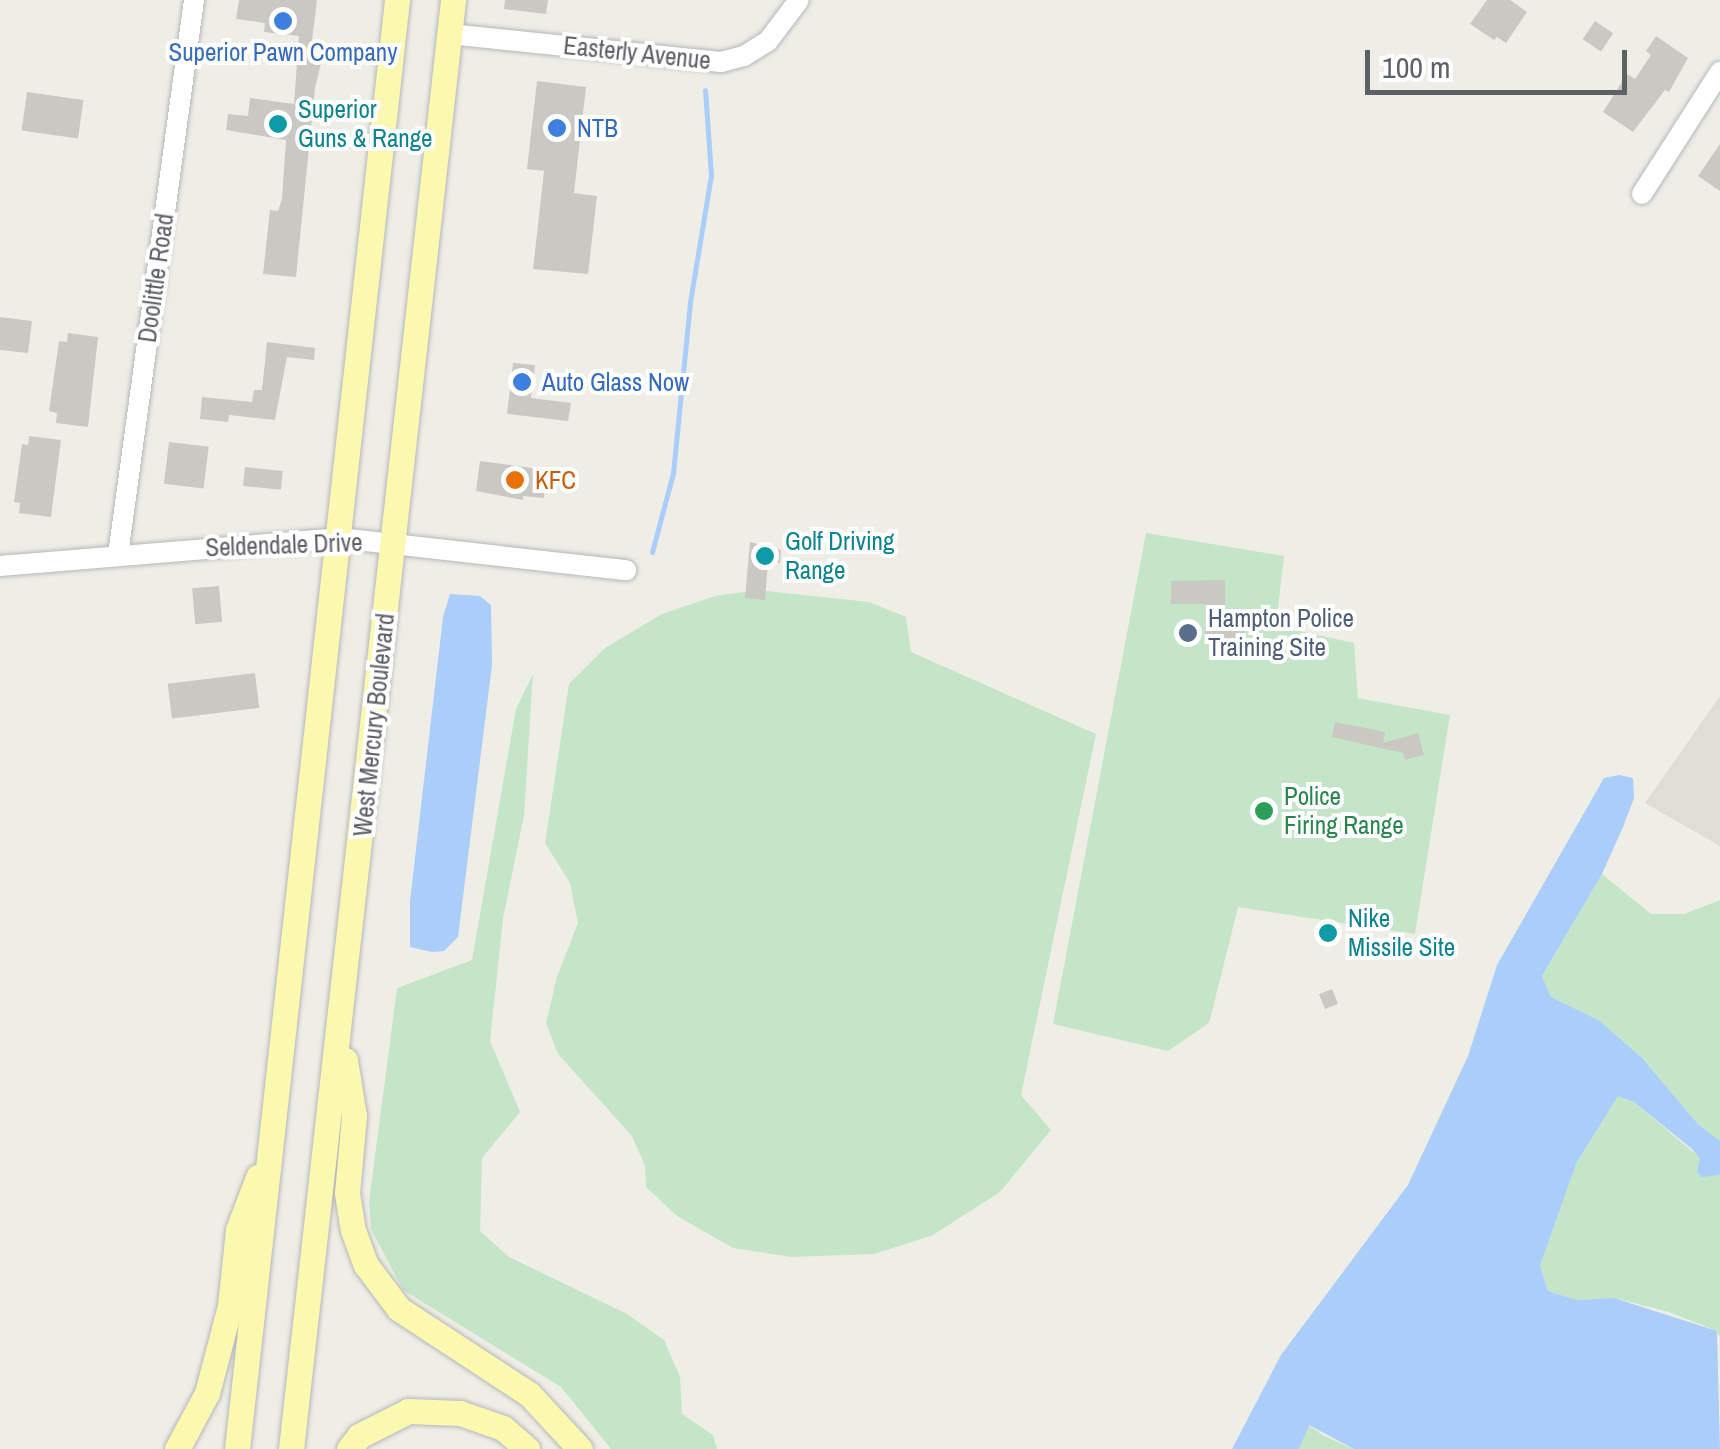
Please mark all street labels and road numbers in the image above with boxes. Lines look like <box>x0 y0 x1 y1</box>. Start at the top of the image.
street label: Easterly Avenue <box>561 30 713 76</box>
street label: Doolittle Road <box>132 212 180 344</box>
street label: Seldendale Drive <box>205 527 363 563</box>
street label: West Mercury Boulevard <box>347 612 401 838</box>

